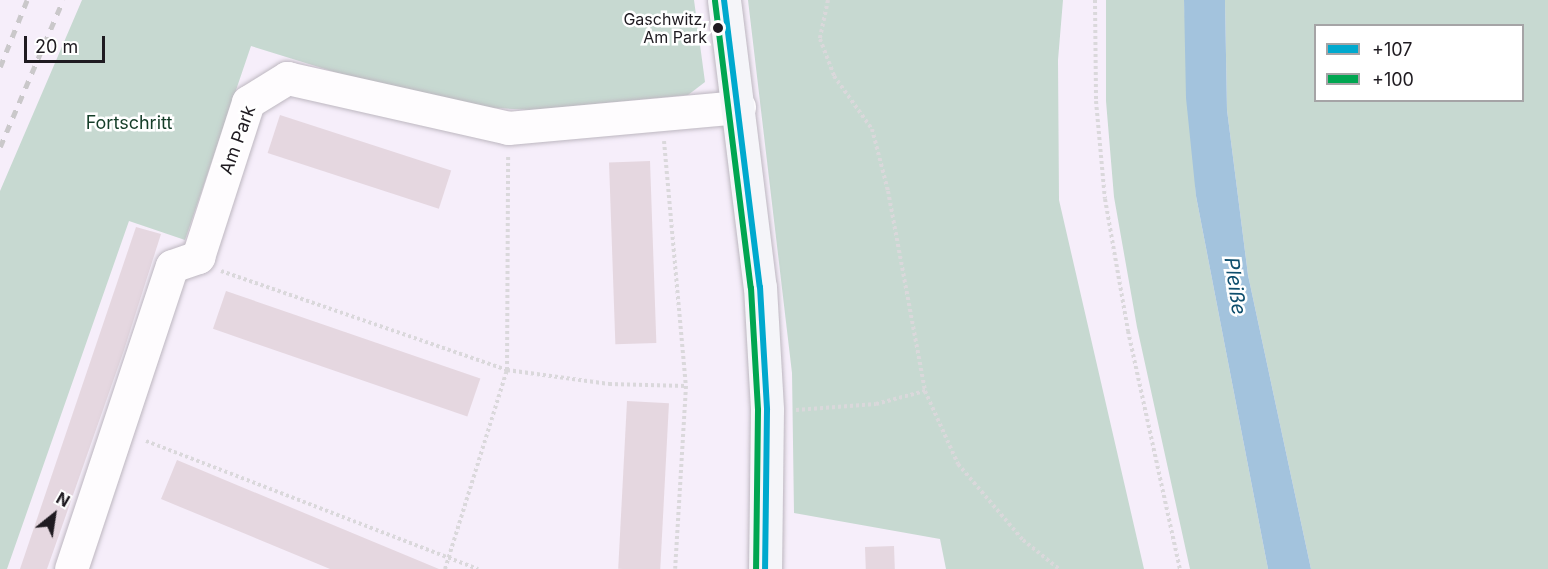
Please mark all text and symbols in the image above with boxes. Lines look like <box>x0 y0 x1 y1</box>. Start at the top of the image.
place label: Gaschwitz, Am Park <box>623 9 707 47</box>
marker: Gaschwitz, Am Park <box>712 22 724 34</box>
scale bar <box>27 24 108 62</box>
legend <box>1314 24 1524 102</box>
text: 20 m <box>35 36 78 57</box>
text: +107 <box>1372 39 1412 60</box>
text: +100 <box>1372 69 1414 90</box>
street label: Am Park <box>216 103 260 177</box>
park label: Fortschritt <box>86 112 172 134</box>
water label: Pleiße <box>1219 256 1251 316</box>
north arrow <box>24 485 84 545</box>
text: N <box>53 488 73 511</box>

